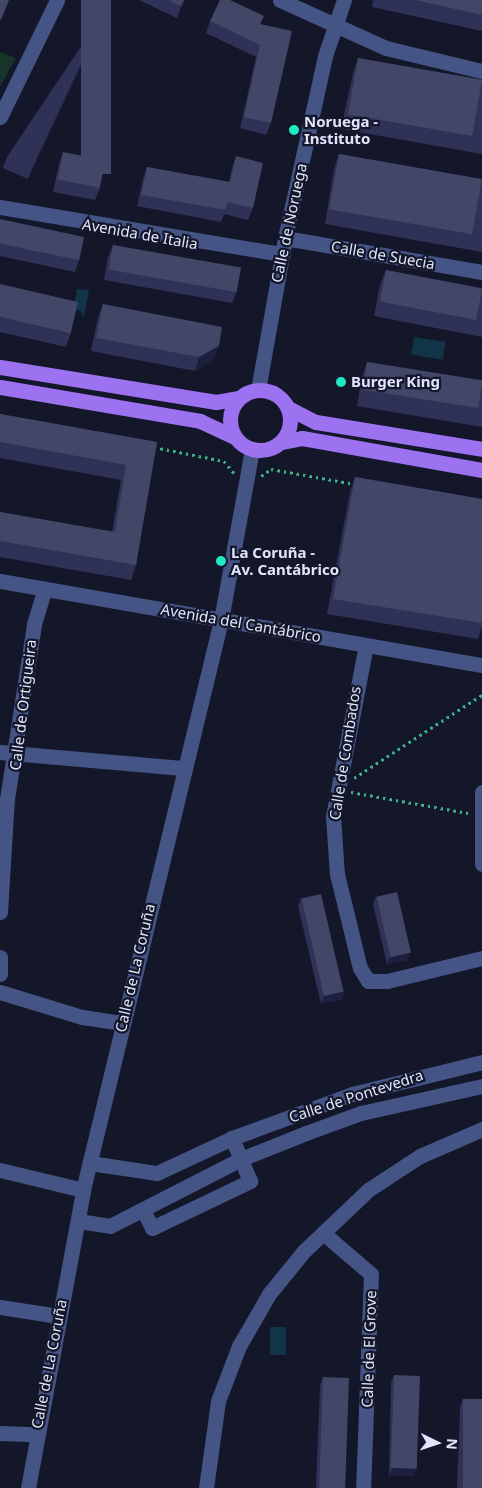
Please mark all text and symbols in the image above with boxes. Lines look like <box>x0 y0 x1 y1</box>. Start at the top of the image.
place label: Noruega - Instituto <box>304 112 378 147</box>
marker: Noruega - Instituto <box>288 124 300 136</box>
street label: Calle de Noruega <box>268 162 310 284</box>
street label: Avenida de Italia <box>81 215 199 253</box>
street label: Calle de Suecia <box>330 237 436 273</box>
place label: Burger King <box>351 373 440 391</box>
marker: Burger King <box>335 376 347 388</box>
place label: La Coruña - Av. Cantábrico <box>231 543 339 578</box>
marker: La Coruña - Av. Cantábrico <box>215 555 227 567</box>
street label: Avenida del Cantábrico <box>159 600 323 646</box>
street label: Calle de Ortigueira <box>6 638 40 772</box>
street label: Calle de Combados <box>326 685 364 821</box>
street label: Calle de La Coruña <box>111 902 159 1034</box>
street label: Calle de Pontevedra <box>287 1066 425 1126</box>
street label: Calle de El Grove <box>358 1290 380 1408</box>
street label: Calle de La Coruña <box>28 1298 70 1430</box>
north arrow <box>412 1418 462 1468</box>
text: N <box>443 1438 462 1450</box>

